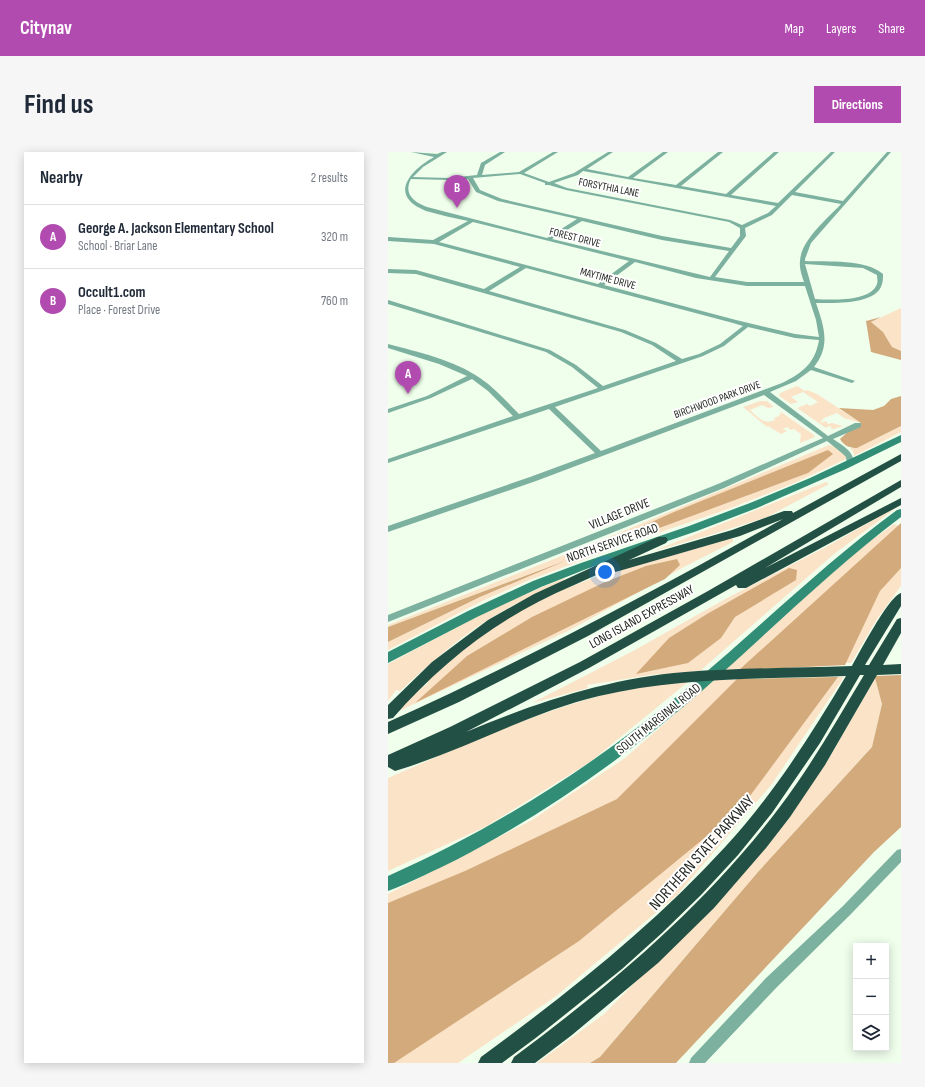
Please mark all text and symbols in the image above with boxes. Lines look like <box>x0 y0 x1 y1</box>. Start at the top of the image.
text: Citynav <box>20 17 72 40</box>
text: Map <box>784 20 804 37</box>
text: Layers <box>826 20 856 37</box>
text: Share <box>878 20 905 37</box>
button: Directions <box>814 86 901 123</box>
text: Find us <box>24 88 93 121</box>
text: Nearby <box>40 168 83 188</box>
text: 2 results <box>311 170 348 186</box>
pin: B <box>444 175 470 208</box>
street label: FORSYTHIA LANE <box>577 175 640 200</box>
text: George A. Jackson Elementary School <box>78 219 274 238</box>
street label: FOREST DRIVE <box>548 225 602 250</box>
text: A <box>50 229 56 245</box>
text: 320 m <box>321 229 348 245</box>
text: School · Briar Lane <box>78 238 158 254</box>
street label: MAYTIME DRIVE <box>579 265 637 292</box>
text: Occult1.com <box>78 283 146 302</box>
text: B <box>50 293 56 309</box>
text: 760 m <box>321 293 348 309</box>
text: Place · Forest Drive <box>78 302 160 318</box>
pin: A <box>395 361 421 394</box>
street label: BIRCHWOOD PARK DRIVE <box>672 378 762 421</box>
street label: VILLAGE DRIVE <box>587 495 652 533</box>
street label: NORTH SERVICE ROAD <box>564 520 660 566</box>
your location <box>595 562 615 582</box>
street label: LONG ISLAND EXPRESSWAY <box>586 581 697 652</box>
street label: SOUTH MARGINAL ROAD <box>613 680 704 758</box>
street label: NORTHERN STATE PARKWAY <box>646 791 759 914</box>
map controls <box>853 943 889 1051</box>
button: + <box>853 943 889 979</box>
button: − <box>853 979 889 1015</box>
button: layers <box>853 1015 889 1051</box>

